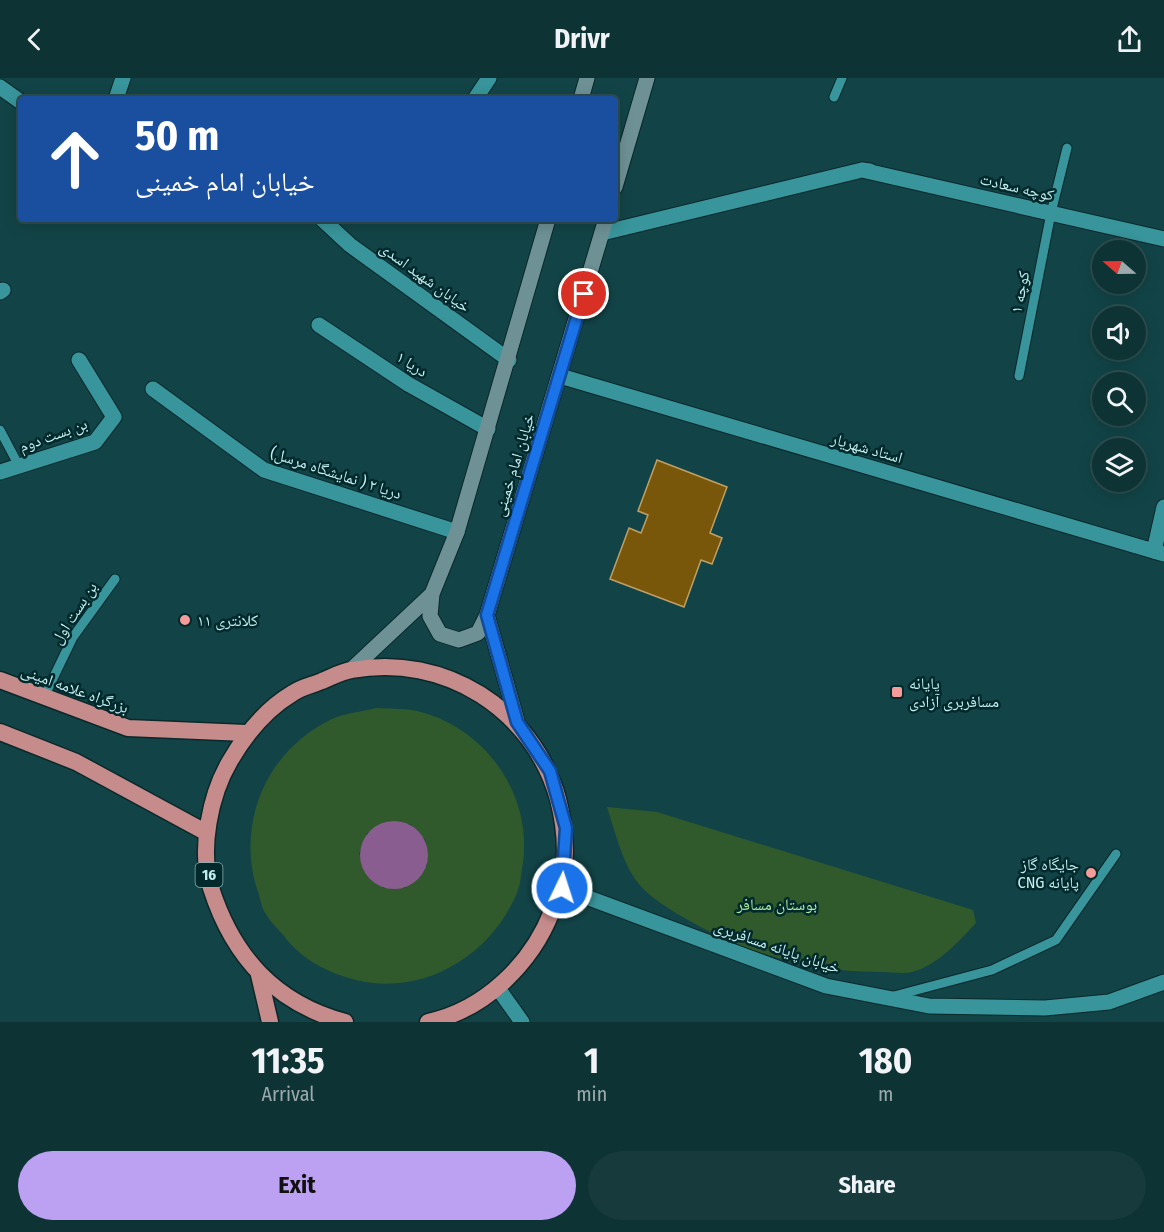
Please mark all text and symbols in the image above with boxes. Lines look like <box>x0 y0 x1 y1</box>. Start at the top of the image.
icon: back <box>18 23 51 56</box>
text: Drivr <box>554 23 610 55</box>
icon: share <box>1113 23 1146 56</box>
text: 50 m <box>135 111 219 161</box>
icon: ahead <box>36 120 114 198</box>
text: خیابان امام خمینی <box>135 166 315 198</box>
street label: کوچه سعادت <box>978 169 1056 205</box>
street label: خیابان شهید اسدی <box>376 238 474 317</box>
north arrow <box>1092 240 1146 294</box>
map controls <box>1092 240 1146 492</box>
pin <box>558 268 609 319</box>
street label: کوچه ۱ <box>1007 269 1033 315</box>
icon: arrive <box>567 277 600 310</box>
button: sound <box>1092 306 1146 360</box>
street label: دریا ۱ <box>393 347 431 381</box>
button: search <box>1092 372 1146 426</box>
street label: خیابان امام خمینی <box>489 411 540 519</box>
street label: بن بست دوم <box>16 414 90 457</box>
street label: استاد شهریار <box>828 428 905 467</box>
button: layers <box>1092 438 1146 492</box>
street label: دریا ۲ ( نمایشگاه مرسل) <box>268 443 404 504</box>
street label: بن بست اول <box>47 578 102 648</box>
place label: کلانتری ۱۱ <box>197 611 258 631</box>
marker: کلانتری ۱۱ <box>178 613 192 627</box>
street label: بزرگراه علامه امینی <box>18 661 131 718</box>
place label: پایانه مسافربری آزادی <box>909 674 999 712</box>
marker: پایانه مسافربری آزادی <box>890 685 904 699</box>
place label: جایگاه گاز CNG پایانه <box>1018 855 1079 892</box>
position arrow <box>530 856 594 920</box>
road number: 16 <box>196 863 222 887</box>
marker: جایگاه گاز CNG پایانه <box>1084 866 1098 880</box>
park label: بوستان مسافر <box>736 895 817 915</box>
street label: خیابان پایانه مسافربری <box>711 917 842 978</box>
text: 11:35 <box>251 1039 325 1083</box>
text: 1 <box>584 1039 599 1083</box>
text: 180 <box>859 1039 913 1083</box>
text: Arrival <box>262 1082 315 1106</box>
text: min <box>576 1082 607 1106</box>
text: m <box>878 1082 893 1106</box>
button: Exit <box>18 1151 576 1220</box>
button: Share <box>588 1151 1146 1220</box>

